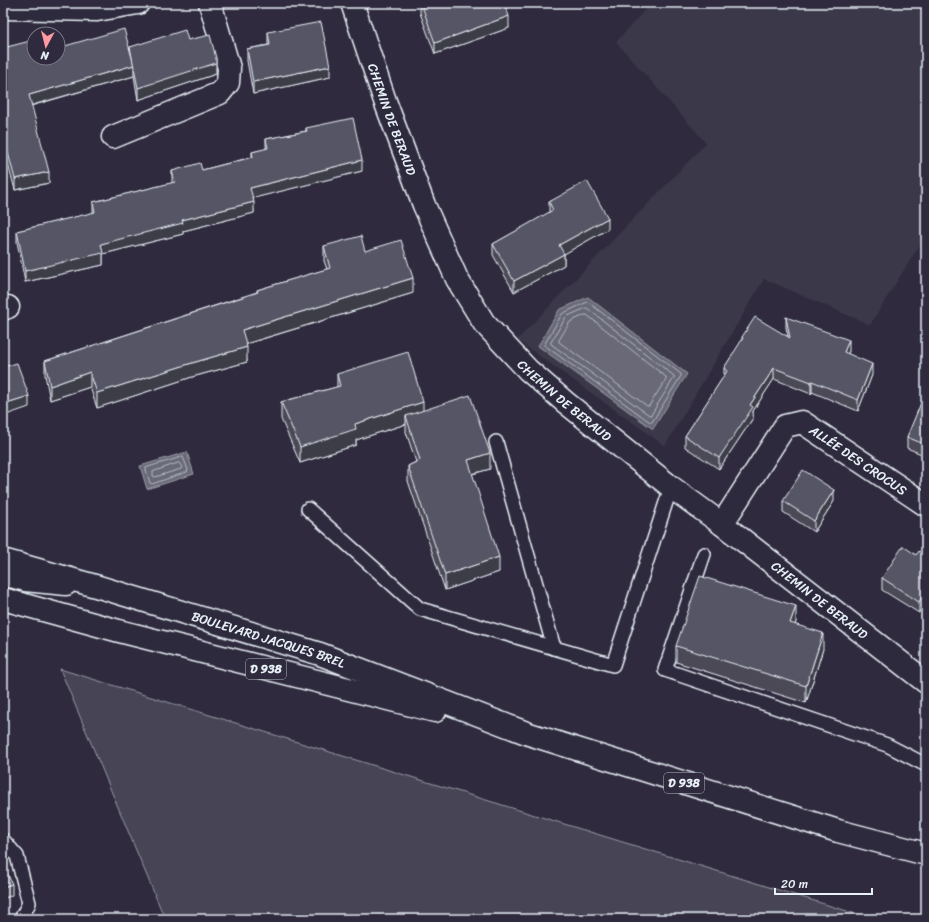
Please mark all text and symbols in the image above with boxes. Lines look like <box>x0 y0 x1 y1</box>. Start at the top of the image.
north arrow <box>26 26 66 66</box>
text: N <box>40 45 51 65</box>
street label: CHEMIN DE BERAUD <box>362 60 423 179</box>
street label: CHEMIN DE BERAUD <box>512 354 617 447</box>
street label: ALLÉE DES CROCUS <box>804 418 912 501</box>
street label: CHEMIN DE BERAUD <box>766 555 874 645</box>
street label: BOULEVARD JACQUES BREL <box>189 604 349 674</box>
road number: D 938 <box>246 659 286 679</box>
road number: D 938 <box>664 773 704 793</box>
scale bar <box>775 870 872 896</box>
text: 20 m <box>781 873 808 895</box>

